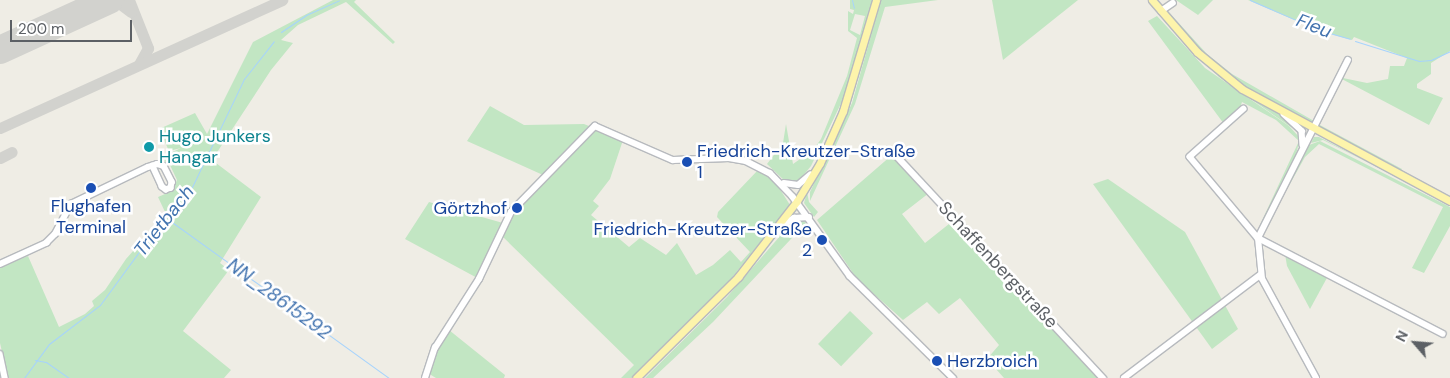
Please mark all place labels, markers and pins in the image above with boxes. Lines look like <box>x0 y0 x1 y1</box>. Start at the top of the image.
place label: Hugo Junkers Hangar <box>159 126 271 168</box>
marker: Hugo Junkers Hangar <box>143 141 155 153</box>
place label: Friedrich-Kreutzer-Straße 1 <box>697 141 916 183</box>
marker: Friedrich-Kreutzer-Straße 1 <box>681 156 693 168</box>
marker: Flughafen Terminal <box>85 182 97 194</box>
place label: Flughafen Terminal <box>51 196 131 238</box>
place label: Görtzhof <box>434 197 507 219</box>
marker: Görtzhof <box>511 202 523 214</box>
place label: Friedrich-Kreutzer-Straße 2 <box>593 219 812 262</box>
marker: Friedrich-Kreutzer-Straße 2 <box>816 234 828 246</box>
place label: Herzbroich <box>947 350 1038 372</box>
marker: Herzbroich <box>931 355 943 367</box>

